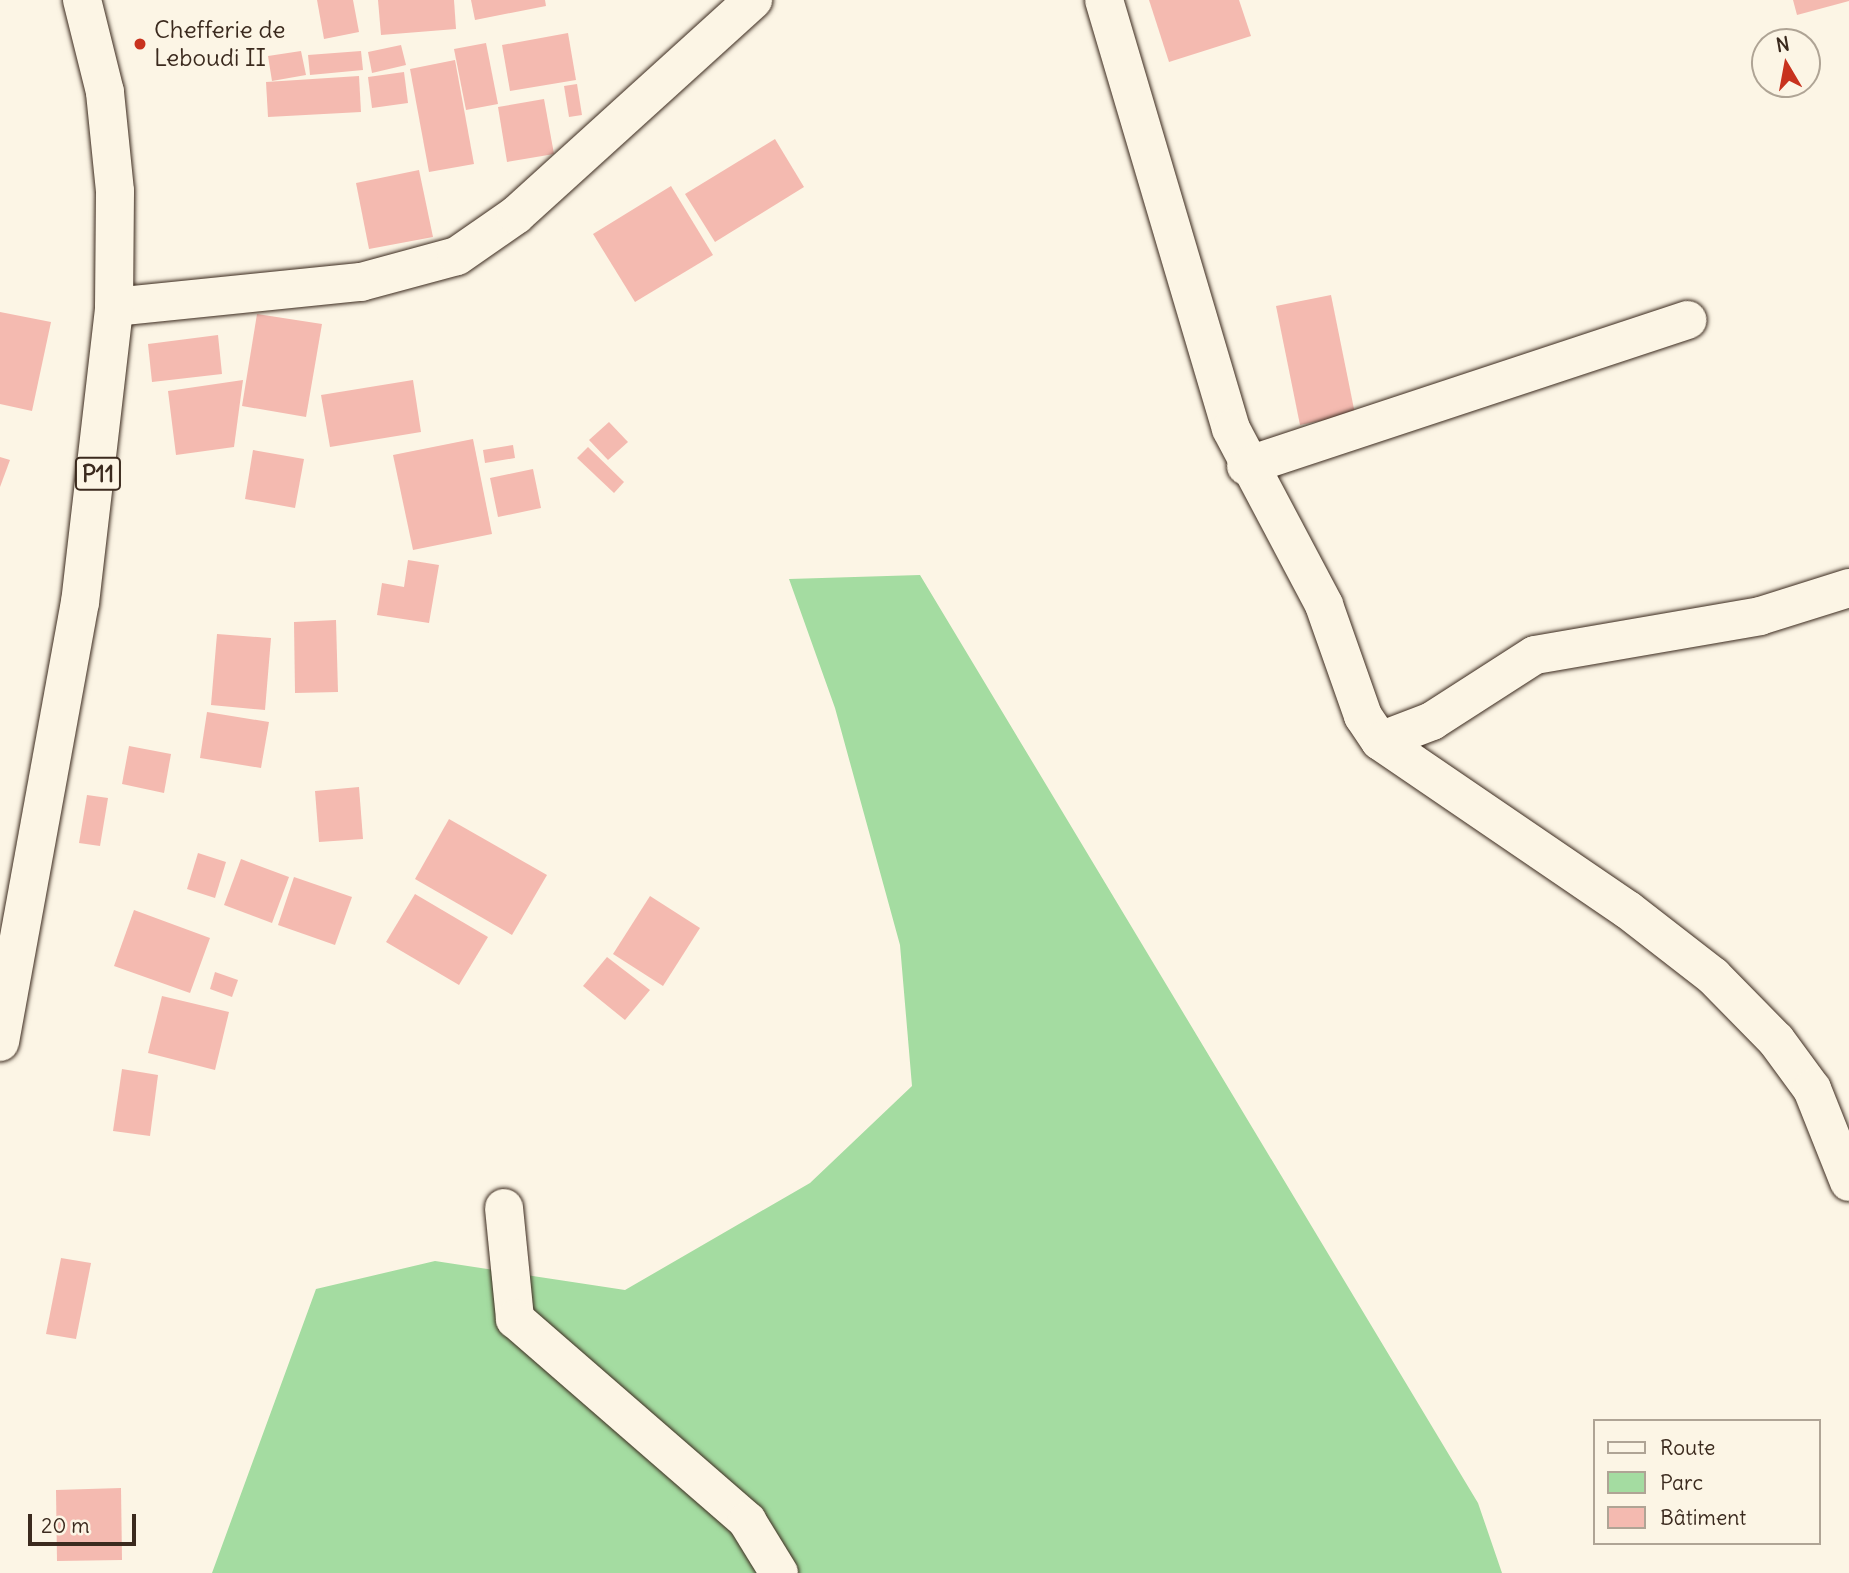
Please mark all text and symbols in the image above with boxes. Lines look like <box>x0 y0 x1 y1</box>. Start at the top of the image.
place label: Chefferie de Leboudi II <box>154 16 285 72</box>
north arrow <box>1751 28 1821 98</box>
text: N <box>1774 31 1791 57</box>
marker: Chefferie de Leboudi II <box>132 36 148 52</box>
road number: P11 <box>74 454 122 494</box>
legend <box>1594 1419 1821 1545</box>
text: Route <box>1660 1434 1715 1461</box>
text: Parc <box>1660 1469 1703 1496</box>
scale bar <box>32 1500 140 1544</box>
text: Bâtiment <box>1660 1504 1746 1531</box>
text: 20 m <box>41 1512 90 1539</box>

